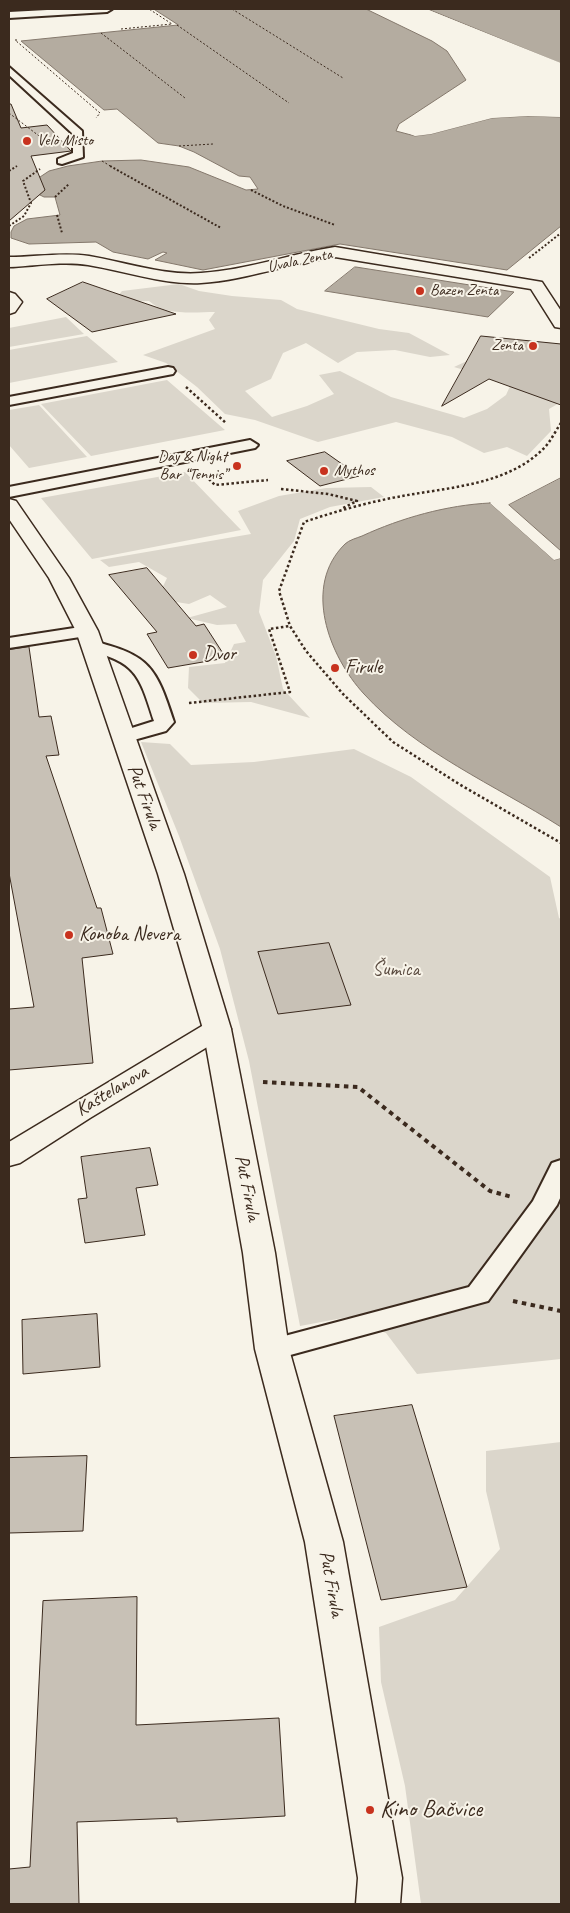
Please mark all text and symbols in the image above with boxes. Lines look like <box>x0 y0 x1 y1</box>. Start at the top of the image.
place label: Velo Misto <box>37 131 93 151</box>
marker: Velo Misto <box>21 135 33 147</box>
street label: Uvala Zenta <box>266 245 334 277</box>
place label: Bazen Zenta <box>430 281 498 301</box>
marker: Bazen Zenta <box>414 285 426 297</box>
place label: Zenta <box>491 336 523 356</box>
marker: Zenta <box>527 340 539 352</box>
place label: Day & Night Bar “Tennis” <box>158 447 227 485</box>
marker: Day & Night Bar “Tennis” <box>231 460 243 472</box>
place label: Mythos <box>334 461 374 481</box>
marker: Mythos <box>318 465 330 477</box>
place label: Dvor <box>203 643 236 667</box>
marker: Dvor <box>187 649 199 661</box>
place label: Firule <box>345 656 382 680</box>
marker: Firule <box>329 662 341 674</box>
street label: Put Firula <box>121 762 167 832</box>
place label: Konoba Nevera <box>79 923 180 947</box>
marker: Konoba Nevera <box>63 929 75 941</box>
park label: Šumica <box>372 958 420 982</box>
street label: Kaštelanova <box>71 1060 153 1122</box>
street label: Put Firula <box>229 1153 265 1223</box>
street label: Put Firula <box>313 1549 349 1619</box>
place label: Kino Bačvice <box>380 1796 482 1824</box>
marker: Kino Bačvice <box>364 1804 376 1816</box>

